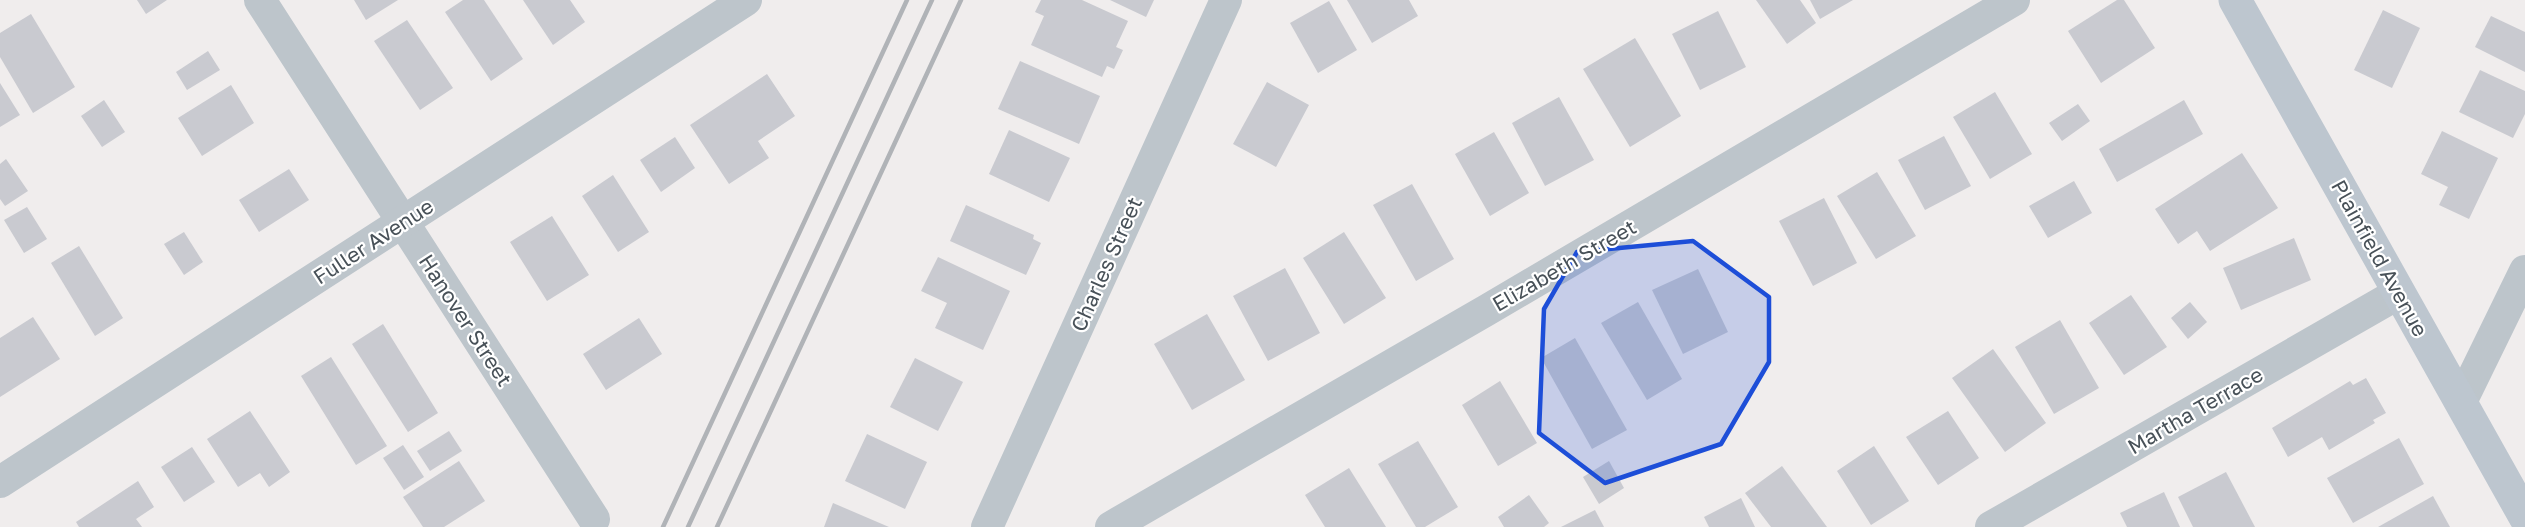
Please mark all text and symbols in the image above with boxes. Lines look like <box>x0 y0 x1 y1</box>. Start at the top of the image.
street label: Plainfield Avenue <box>2326 175 2434 341</box>
street label: Fuller Avenue <box>308 192 438 290</box>
street label: Charles Street <box>1065 193 1147 335</box>
street label: Elizabeth Street <box>1488 213 1640 317</box>
street label: Hanover Street <box>414 249 518 391</box>
street label: Martha Terrace <box>2123 361 2267 459</box>

